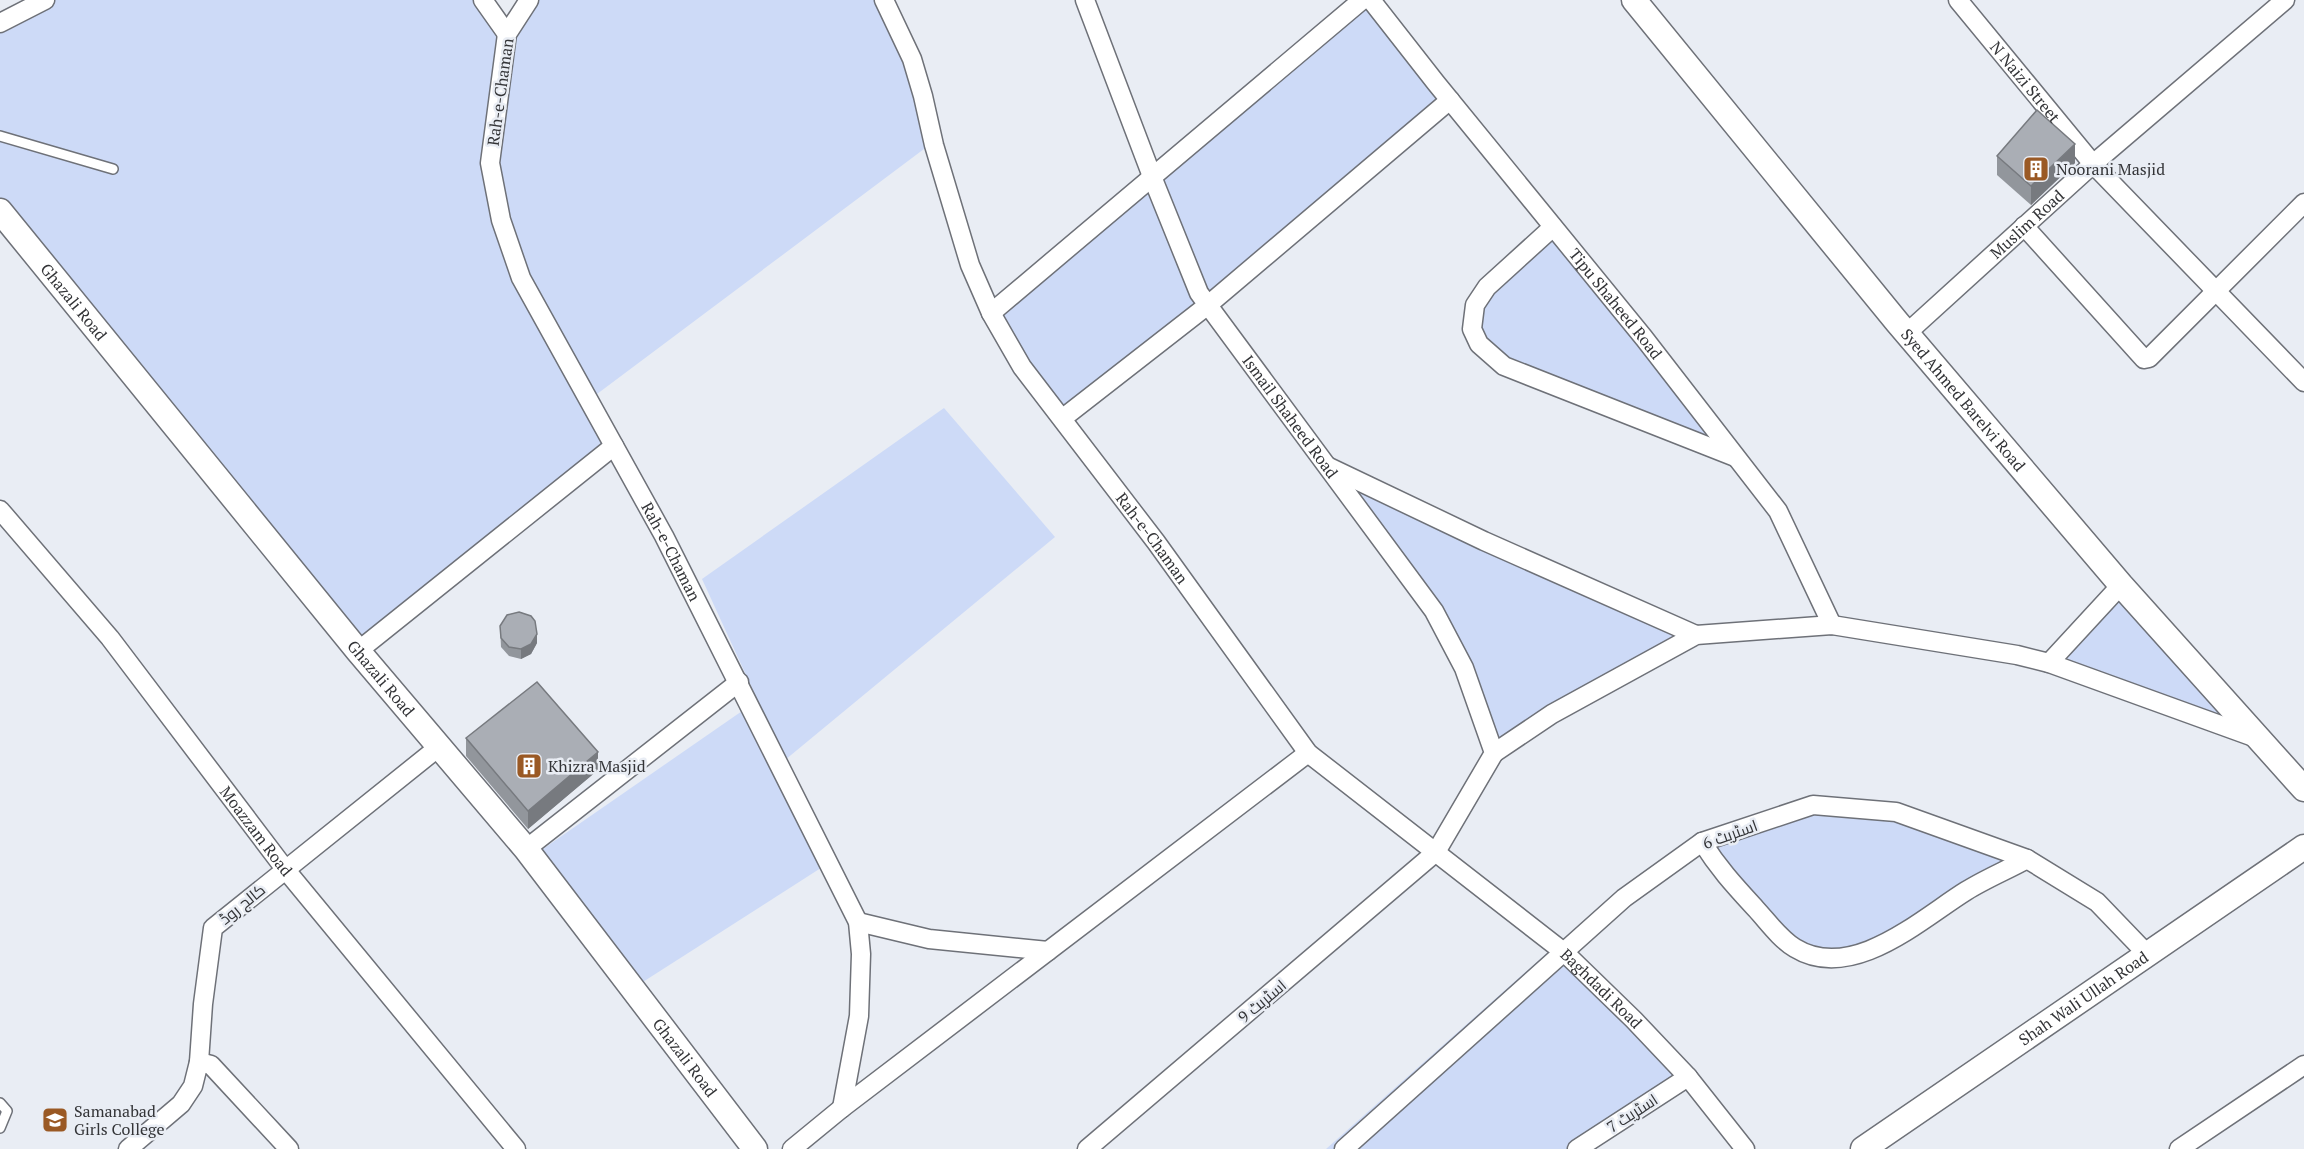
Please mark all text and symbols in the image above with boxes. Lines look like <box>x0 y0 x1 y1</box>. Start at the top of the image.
street label: Rah-e-Chaman <box>482 36 519 147</box>
street label: N Naizi Street <box>1985 36 2066 127</box>
building icon: Noorani Masjid <box>2021 154 2051 184</box>
place label: Noorani Masjid <box>2056 158 2165 180</box>
street label: Muslim Road <box>1985 185 2069 264</box>
street label: Tipu Shaheed Road <box>1564 243 1667 364</box>
street label: Ghazali Road <box>36 258 112 345</box>
street label: Syed Ahmed Barelvi Road <box>1896 324 2031 476</box>
street label: Ismail Shaheed Road <box>1237 350 1343 483</box>
street label: Rah-e-Chaman <box>1111 488 1194 588</box>
street label: Rah-e-Chaman <box>636 498 706 605</box>
street label: Ghazali Road <box>342 635 420 721</box>
building icon: Khizra Masjid <box>514 751 544 781</box>
place label: Khizra Masjid <box>548 755 646 777</box>
street label: Moazzam Road <box>215 782 298 881</box>
street label: اسٹریٹ 6 <box>1700 814 1760 854</box>
street label: کالج روڈ <box>214 879 270 930</box>
street label: Baghdadi Road <box>1556 944 1647 1033</box>
street label: Shah Wali Ullah Road <box>2014 946 2153 1050</box>
street label: اسٹریٹ 9 <box>1233 974 1291 1028</box>
street label: Ghazali Road <box>648 1013 722 1101</box>
street label: اسٹریٹ 7 <box>1602 1088 1662 1138</box>
place label: Samanabad Girls College <box>74 1100 165 1140</box>
school or university icon: Samanabad Girls College <box>40 1105 70 1135</box>

